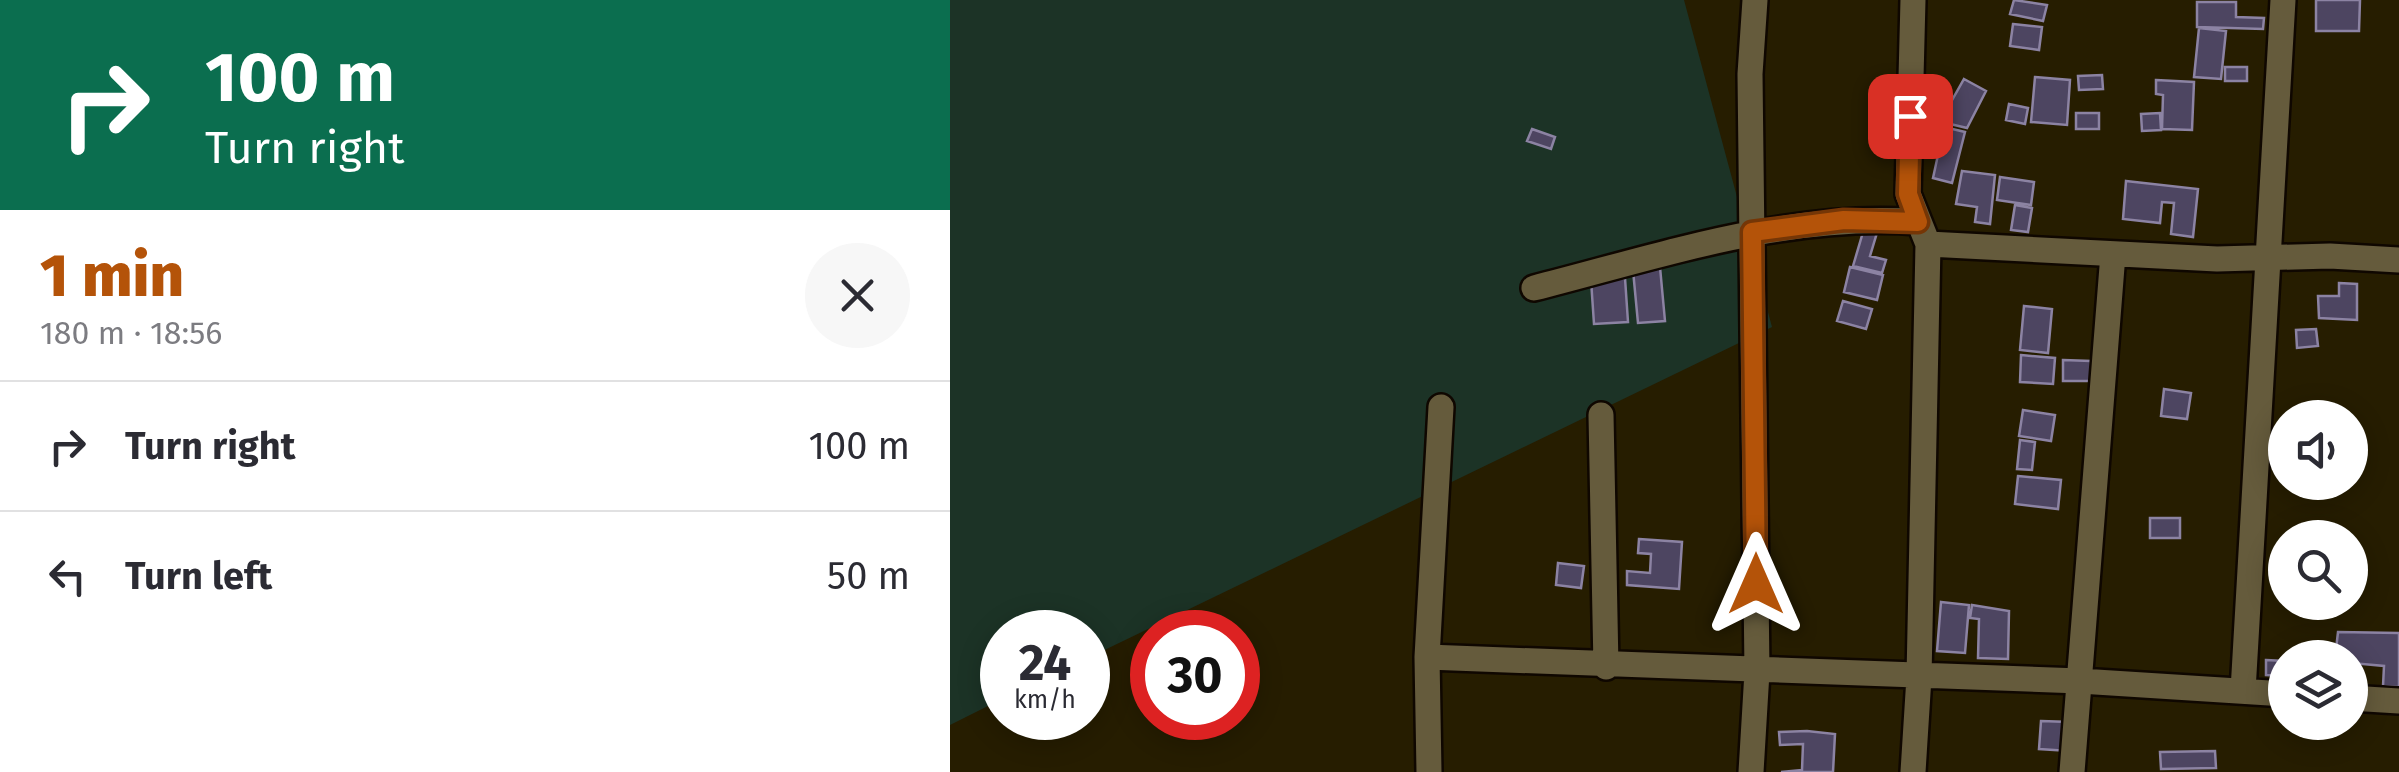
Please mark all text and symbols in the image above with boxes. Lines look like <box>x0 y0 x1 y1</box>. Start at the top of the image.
text: 100 m <box>205 36 395 120</box>
icon: right <box>40 40 170 170</box>
pin <box>1868 74 1953 159</box>
icon: arrive <box>1883 89 1938 144</box>
text: Turn right <box>205 121 404 175</box>
text: 1 min <box>40 240 184 312</box>
button: close <box>805 243 910 348</box>
text: 180 m · 18:56 <box>40 314 222 352</box>
map controls <box>2268 400 2368 740</box>
button: sound <box>2268 400 2368 500</box>
icon: right <box>40 419 95 474</box>
text: Turn right <box>125 423 295 469</box>
text: 100 m <box>809 423 910 469</box>
button: search <box>2268 520 2368 620</box>
position arrow <box>1704 532 1808 636</box>
icon: left <box>40 549 95 604</box>
text: Turn left <box>125 553 272 599</box>
text: 50 m <box>827 553 910 599</box>
speed limit sign: 30 <box>1130 610 1260 740</box>
text: 24 <box>1019 633 1071 693</box>
button: layers <box>2268 640 2368 740</box>
text: km/h <box>1014 685 1076 715</box>

